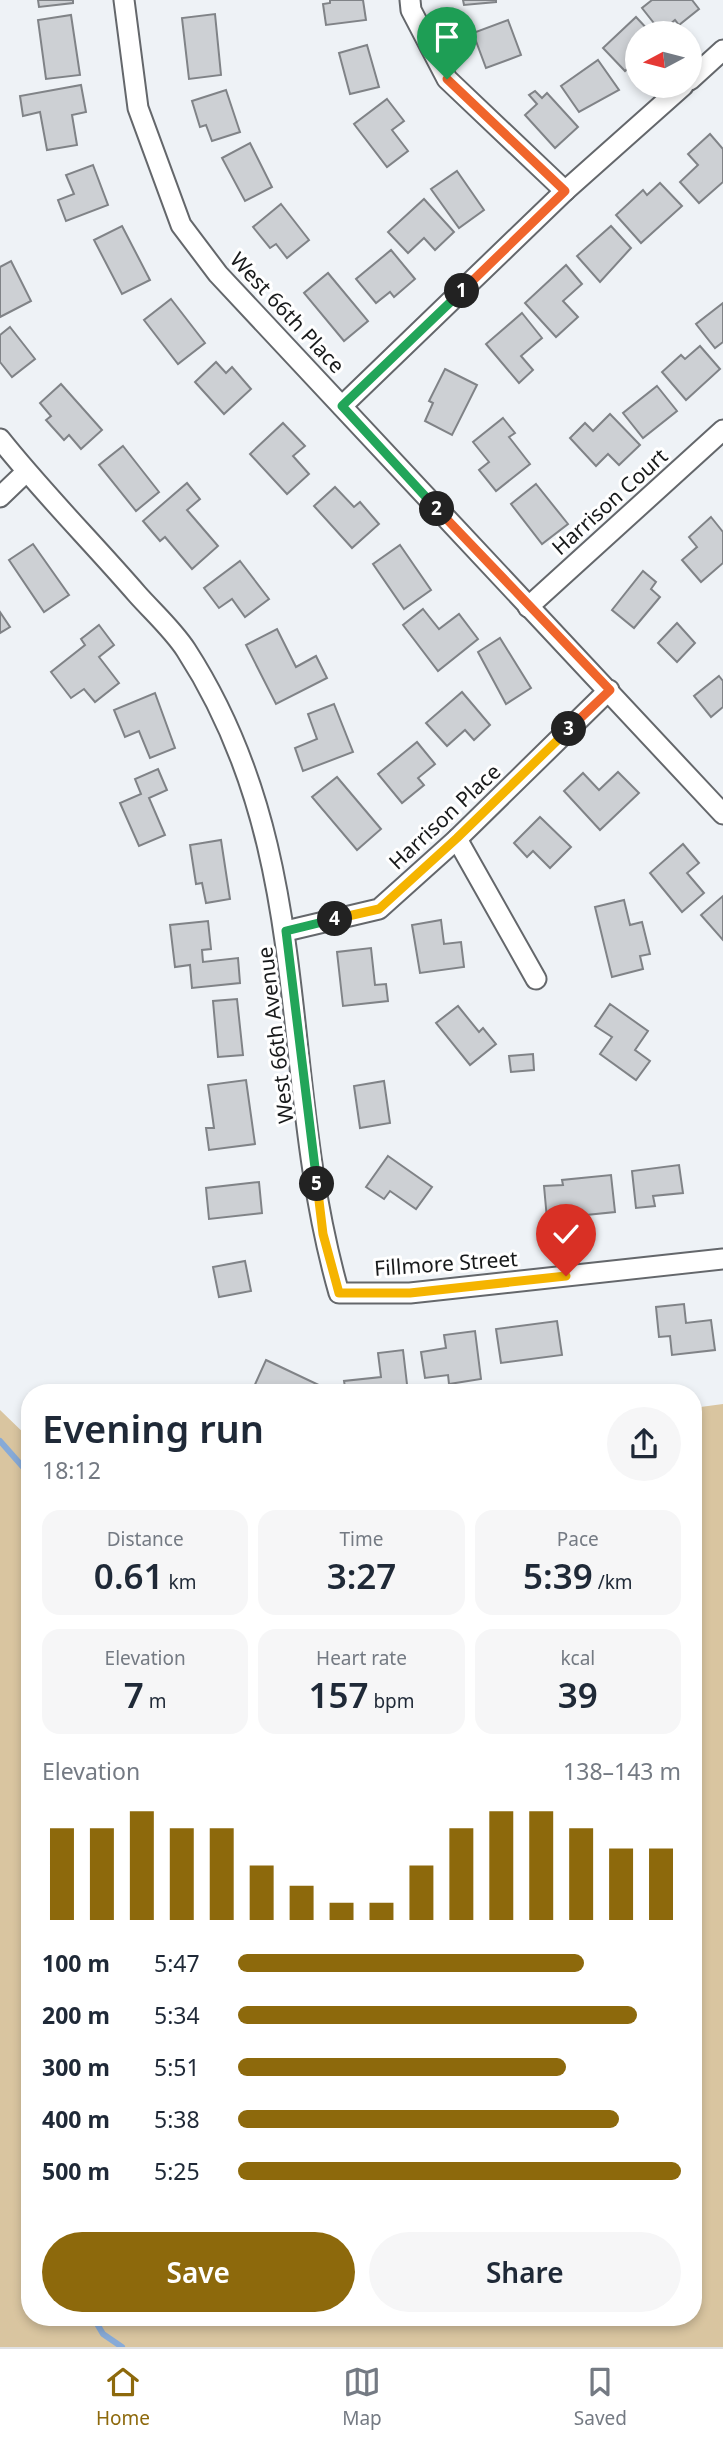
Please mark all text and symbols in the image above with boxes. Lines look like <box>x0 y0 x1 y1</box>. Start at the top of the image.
pin <box>417 7 477 79</box>
icon: arrive <box>428 18 466 56</box>
north arrow <box>625 21 702 98</box>
map controls <box>625 21 702 98</box>
street label: West 66th Place <box>224 246 351 379</box>
pin: 1 <box>444 274 480 308</box>
text: 1 <box>456 277 467 303</box>
street label: Harrison Court <box>546 442 673 561</box>
pin: 2 <box>420 491 454 526</box>
text: 2 <box>431 495 442 521</box>
pin: 3 <box>552 712 586 746</box>
text: 3 <box>563 715 574 741</box>
street label: Harrison Place <box>382 757 506 875</box>
pin: 4 <box>318 902 352 936</box>
text: 4 <box>329 905 340 931</box>
street label: West 66th Avenue <box>250 945 300 1125</box>
pin: 5 <box>300 1166 334 1202</box>
text: 5 <box>311 1170 322 1196</box>
pin <box>536 1204 596 1276</box>
icon: check <box>547 1215 585 1253</box>
street label: Fillmore Street <box>373 1244 519 1282</box>
text: Evening run <box>42 1402 264 1454</box>
button: share <box>607 1407 681 1481</box>
text: 18:12 <box>42 1454 101 1486</box>
text: Distance <box>107 1526 184 1552</box>
text: Time <box>340 1526 383 1552</box>
text: Pace <box>557 1526 599 1552</box>
text: 0.61 <box>94 1552 164 1599</box>
text: 3:27 <box>327 1552 396 1599</box>
text: 5:39 <box>523 1552 593 1599</box>
text: km <box>164 1569 196 1595</box>
text: /km <box>593 1569 633 1595</box>
text: Elevation <box>105 1645 186 1671</box>
text: Heart rate <box>316 1645 407 1671</box>
text: kcal <box>560 1645 595 1671</box>
text: 7 <box>124 1671 144 1718</box>
text: 157 <box>308 1671 368 1718</box>
text: 39 <box>558 1671 598 1718</box>
text: m <box>144 1688 167 1714</box>
text: bpm <box>368 1688 415 1714</box>
text: Elevation <box>42 1755 140 1787</box>
text: 138–143 m <box>563 1755 681 1787</box>
text: 100 m <box>42 1947 110 1979</box>
text: 5:47 <box>154 1947 200 1979</box>
text: 200 m <box>42 1999 110 2031</box>
text: 5:34 <box>154 1999 200 2031</box>
text: 300 m <box>42 2051 110 2083</box>
text: 5:51 <box>154 2051 200 2083</box>
text: 400 m <box>42 2103 110 2135</box>
text: 5:38 <box>154 2103 200 2135</box>
text: 500 m <box>42 2155 110 2187</box>
text: 5:25 <box>154 2155 200 2187</box>
button: Save <box>42 2232 355 2312</box>
button: Share <box>369 2232 681 2312</box>
tab: Home <box>96 2363 150 2431</box>
tab: Map <box>342 2363 382 2431</box>
tab: Saved <box>574 2363 627 2431</box>

